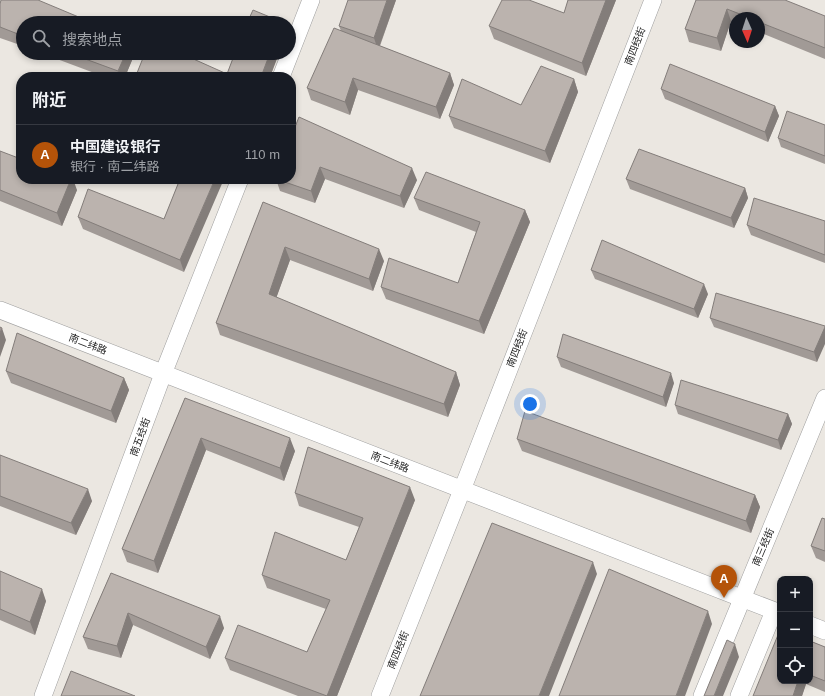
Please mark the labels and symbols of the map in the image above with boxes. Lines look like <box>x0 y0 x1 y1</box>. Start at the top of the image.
north arrow <box>729 12 765 48</box>
street label: 南四经街 <box>623 25 647 67</box>
street label: 南四经街 <box>505 327 529 369</box>
street label: 南二纬路 <box>67 332 109 356</box>
your location <box>520 394 540 414</box>
street label: 南五经街 <box>128 416 152 458</box>
street label: 南二纬路 <box>369 450 411 474</box>
street label: 南三经街 <box>750 526 776 568</box>
pin: A <box>711 565 737 598</box>
street label: 南四经街 <box>385 629 411 671</box>

